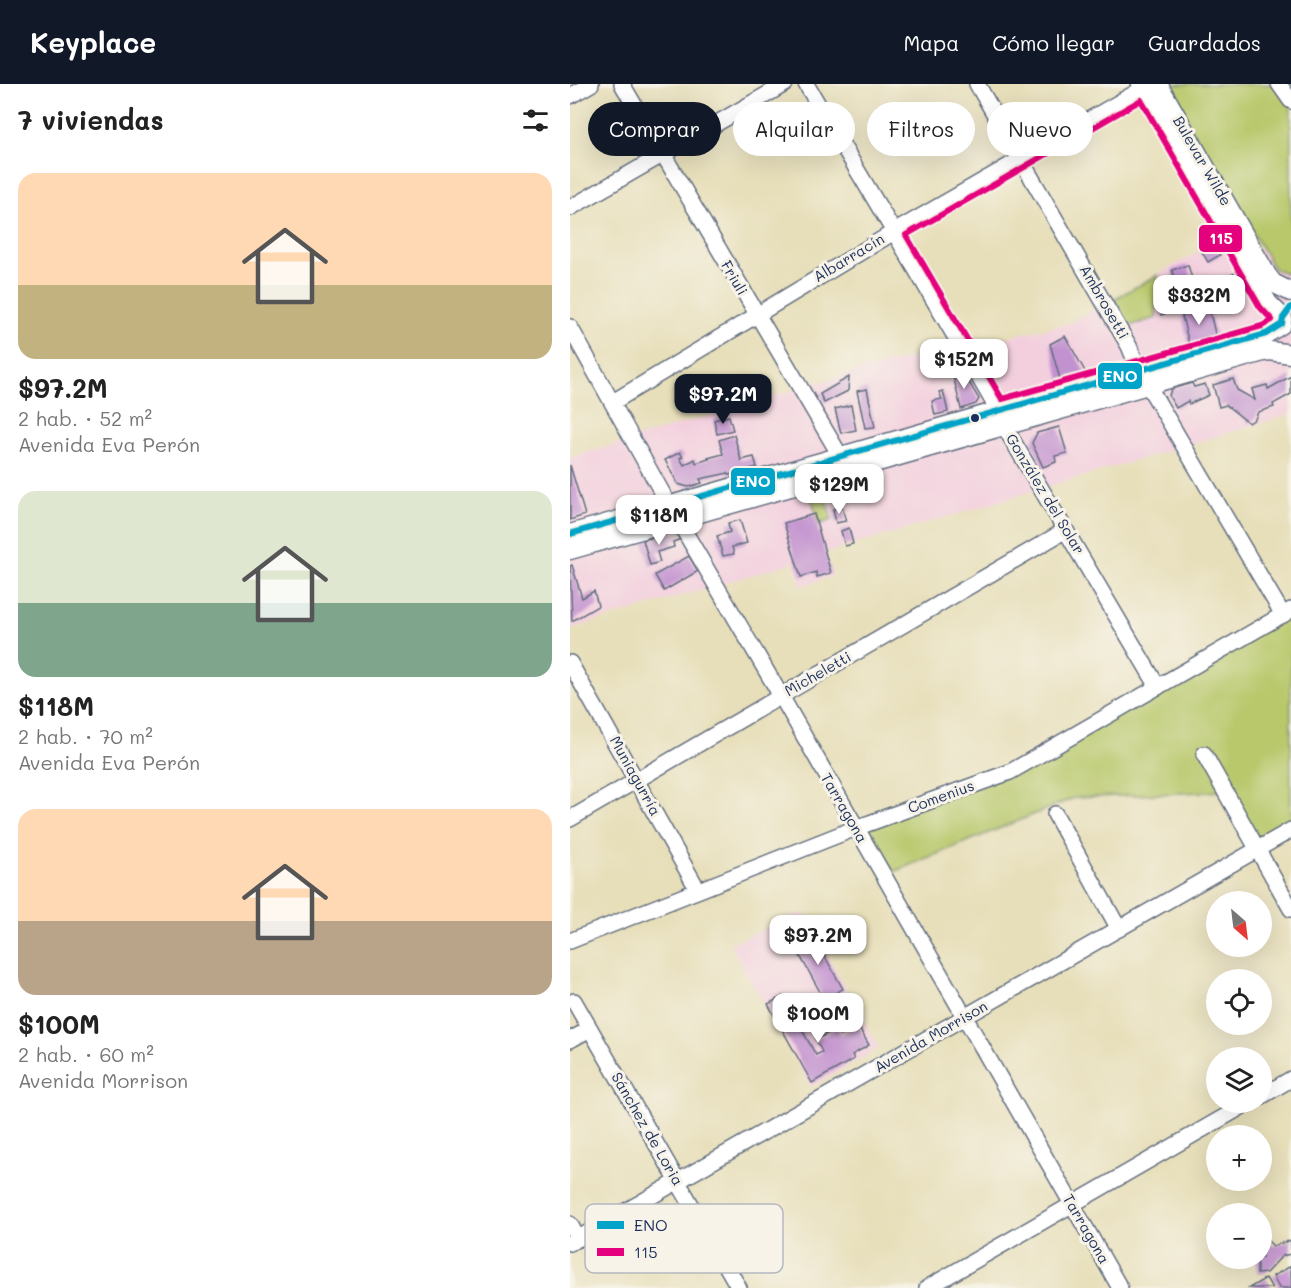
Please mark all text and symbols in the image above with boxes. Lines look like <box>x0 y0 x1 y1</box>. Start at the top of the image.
text: Keyplace <box>30 24 156 60</box>
text: Mapa <box>903 29 959 56</box>
text: Cómo llegar <box>992 29 1115 56</box>
text: Guardados <box>1148 29 1261 56</box>
chip: Comprar <box>588 102 721 156</box>
chip: Alquilar <box>733 102 855 156</box>
chip: Filtros <box>867 102 975 156</box>
chip: Nuevo <box>987 102 1093 156</box>
text: 7 viviendas <box>18 103 164 137</box>
icon: filters <box>519 104 552 137</box>
street label: Bulevar Wilde <box>1169 112 1237 209</box>
icon: home <box>231 212 339 320</box>
line badge: 115 <box>1198 224 1243 253</box>
text: 115 <box>1209 227 1233 248</box>
street label: Albarracín <box>809 228 888 286</box>
street label: Friuli <box>717 256 753 299</box>
street label: Ambrosetti <box>1076 261 1134 342</box>
pin: $332M <box>1157 275 1241 326</box>
text: $332M <box>1167 281 1231 307</box>
pin: $152M <box>922 339 1006 390</box>
text: $152M <box>934 345 994 371</box>
line badge: ENO <box>1097 362 1143 390</box>
text: ENO <box>1102 365 1138 386</box>
text: $97.2M <box>18 371 108 405</box>
pin: $97.2M <box>674 374 772 425</box>
text: $97.2M <box>688 380 758 406</box>
text: 2 hab. · 52 m² <box>18 405 152 431</box>
unlabelled marker <box>969 412 981 424</box>
street label: González del Solar <box>1002 429 1090 558</box>
text: Avenida Eva Perón <box>18 431 200 457</box>
pin: $129M <box>797 464 881 515</box>
line badge: ENO <box>730 467 776 496</box>
text: ENO <box>735 470 771 491</box>
text: $129M <box>809 470 869 496</box>
pin: $118M <box>617 495 701 546</box>
text: $118M <box>630 501 688 527</box>
icon: home <box>231 530 339 638</box>
street label: Micheletti <box>780 646 855 700</box>
text: $118M <box>18 689 94 723</box>
text: 2 hab. · 70 m² <box>18 723 153 749</box>
street label: Muniagurría <box>606 732 666 819</box>
text: Avenida Eva Perón <box>18 749 200 775</box>
street label: Tarragona <box>817 769 873 846</box>
street label: Comenius <box>905 775 977 817</box>
icon: home <box>231 848 339 956</box>
north arrow <box>1206 891 1272 957</box>
map controls <box>1206 891 1272 1269</box>
pin: $97.2M <box>769 915 867 966</box>
text: $97.2M <box>783 921 853 947</box>
button: locate <box>1206 969 1272 1035</box>
pin: $100M <box>776 993 860 1044</box>
street label: Avenida Morrison <box>870 996 991 1077</box>
text: $100M <box>786 999 850 1025</box>
text: $100M <box>18 1007 100 1041</box>
text: 2 hab. · 60 m² <box>18 1041 154 1067</box>
button: layers <box>1206 1047 1272 1113</box>
text: Avenida Morrison <box>18 1067 188 1093</box>
street label: Sánchez de Loria <box>607 1068 688 1189</box>
button: + <box>1206 1125 1272 1191</box>
street label: Tarragona <box>1059 1190 1115 1267</box>
button: − <box>1206 1203 1272 1269</box>
legend <box>585 1204 783 1273</box>
text: ENO <box>634 1214 668 1235</box>
text: 115 <box>634 1241 658 1262</box>

